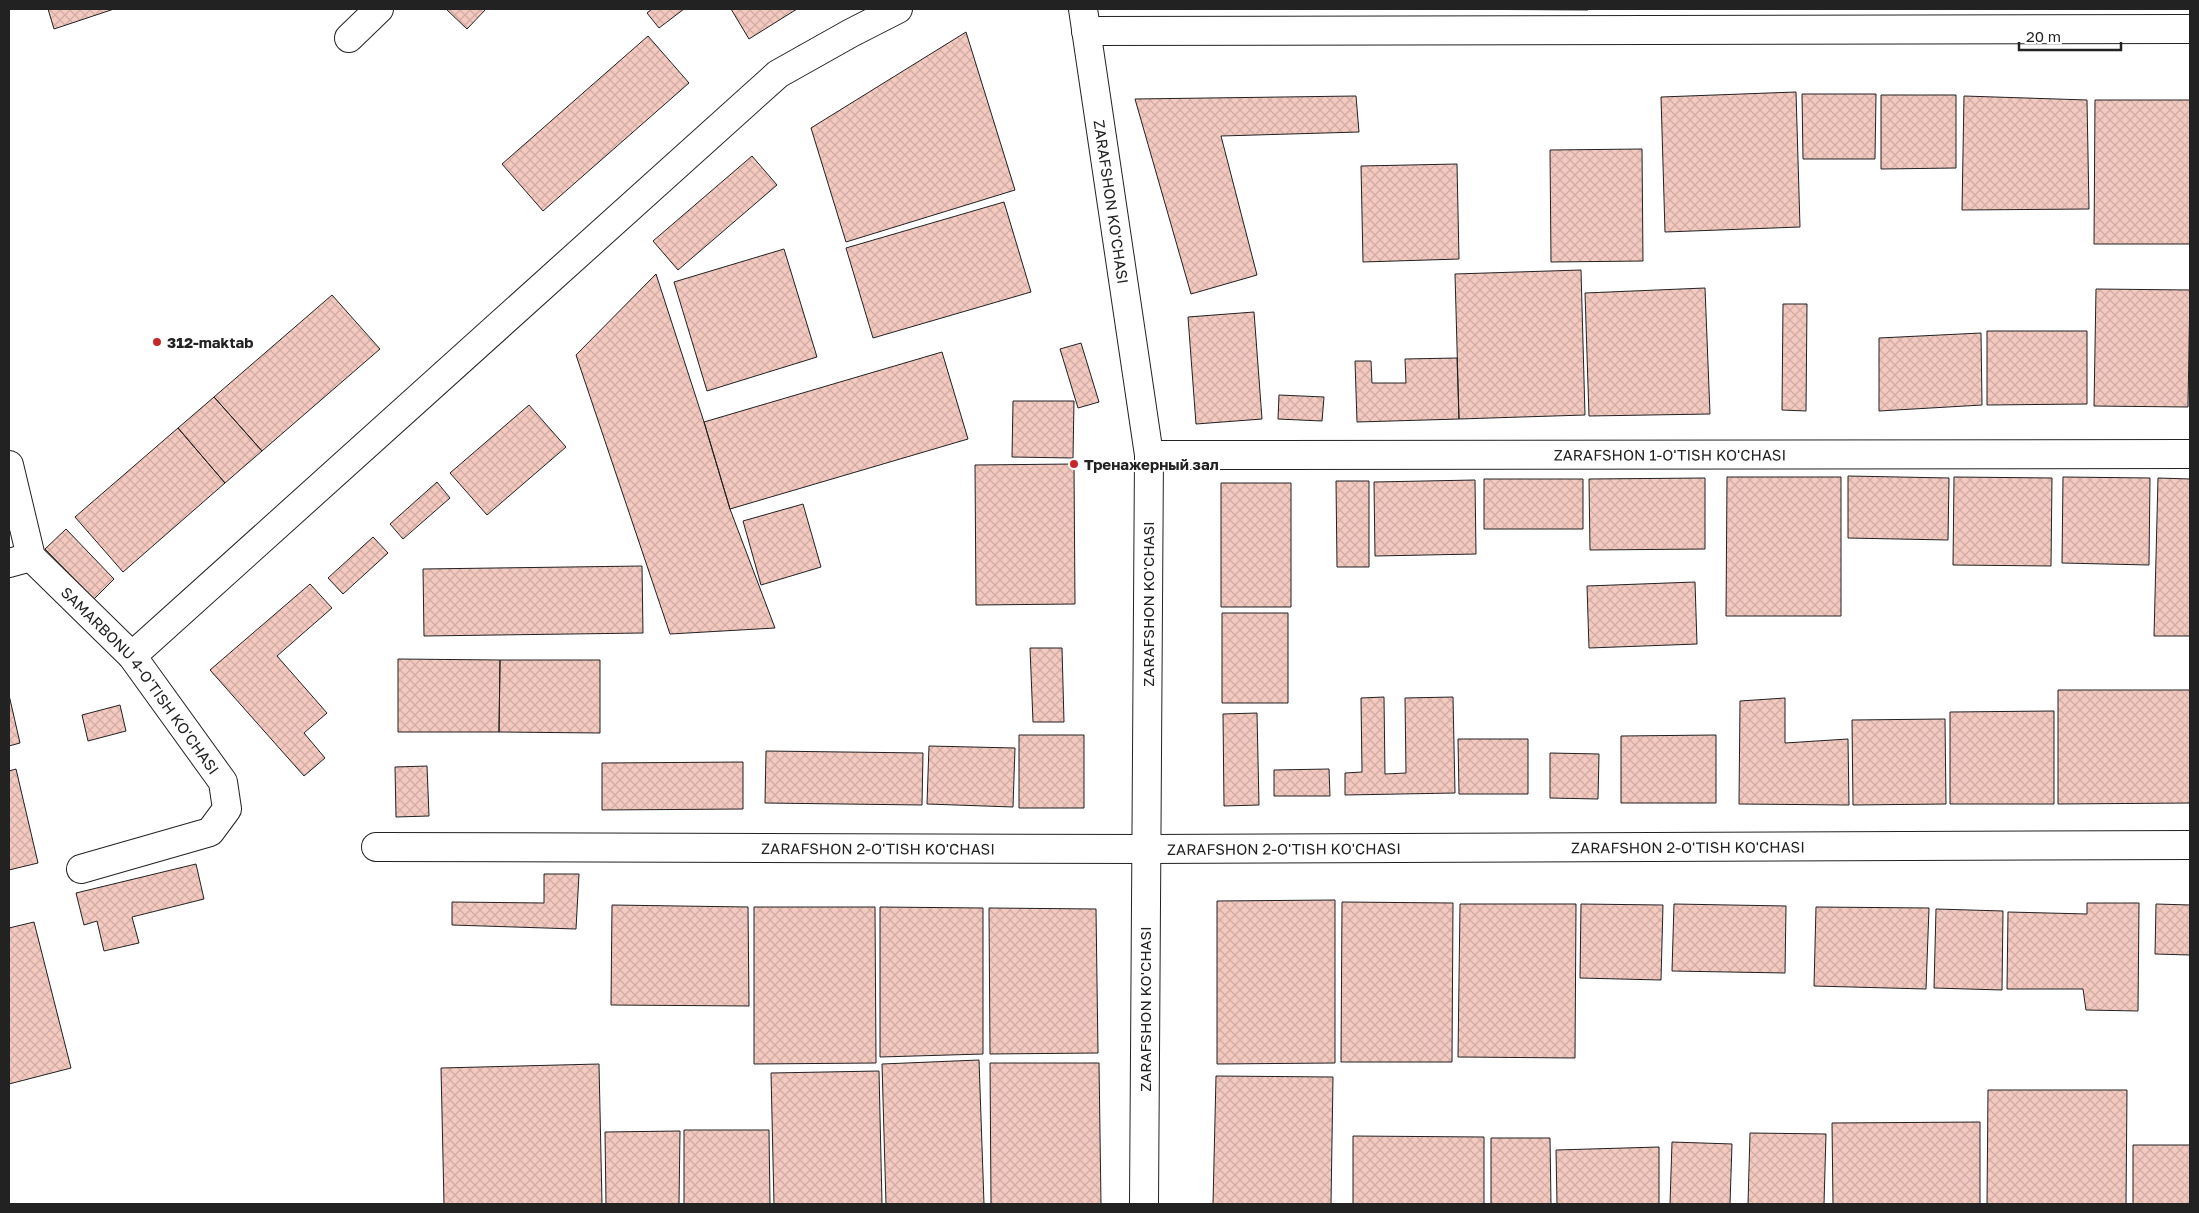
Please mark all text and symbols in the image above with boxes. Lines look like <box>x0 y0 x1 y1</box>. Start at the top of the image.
scale bar <box>2019 20 2122 52</box>
text: 20 m <box>2026 27 2061 45</box>
street label: ZARAFSHON KO'CHASI <box>1091 119 1133 285</box>
place label: 312-maktab <box>167 333 253 351</box>
marker: 312-maktab <box>151 336 163 348</box>
street label: ZARAFSHON 1-O'TISH KO'CHASI <box>1554 445 1786 464</box>
place label: Тренажерный зал <box>1084 455 1219 473</box>
marker: Тренажерный зал <box>1068 458 1080 470</box>
street label: ZARAFSHON KO'CHASI <box>1139 521 1157 687</box>
street label: SAMARBONU 4-O'TISH KO'CHASI <box>58 583 223 777</box>
street label: ZARAFSHON 2-O'TISH KO'CHASI <box>1571 837 1805 856</box>
street label: ZARAFSHON 2-O'TISH KO'CHASI <box>761 839 995 858</box>
street label: ZARAFSHON 2-O'TISH KO'CHASI <box>1167 839 1401 858</box>
street label: ZARAFSHON KO'CHASI <box>1136 926 1154 1092</box>

